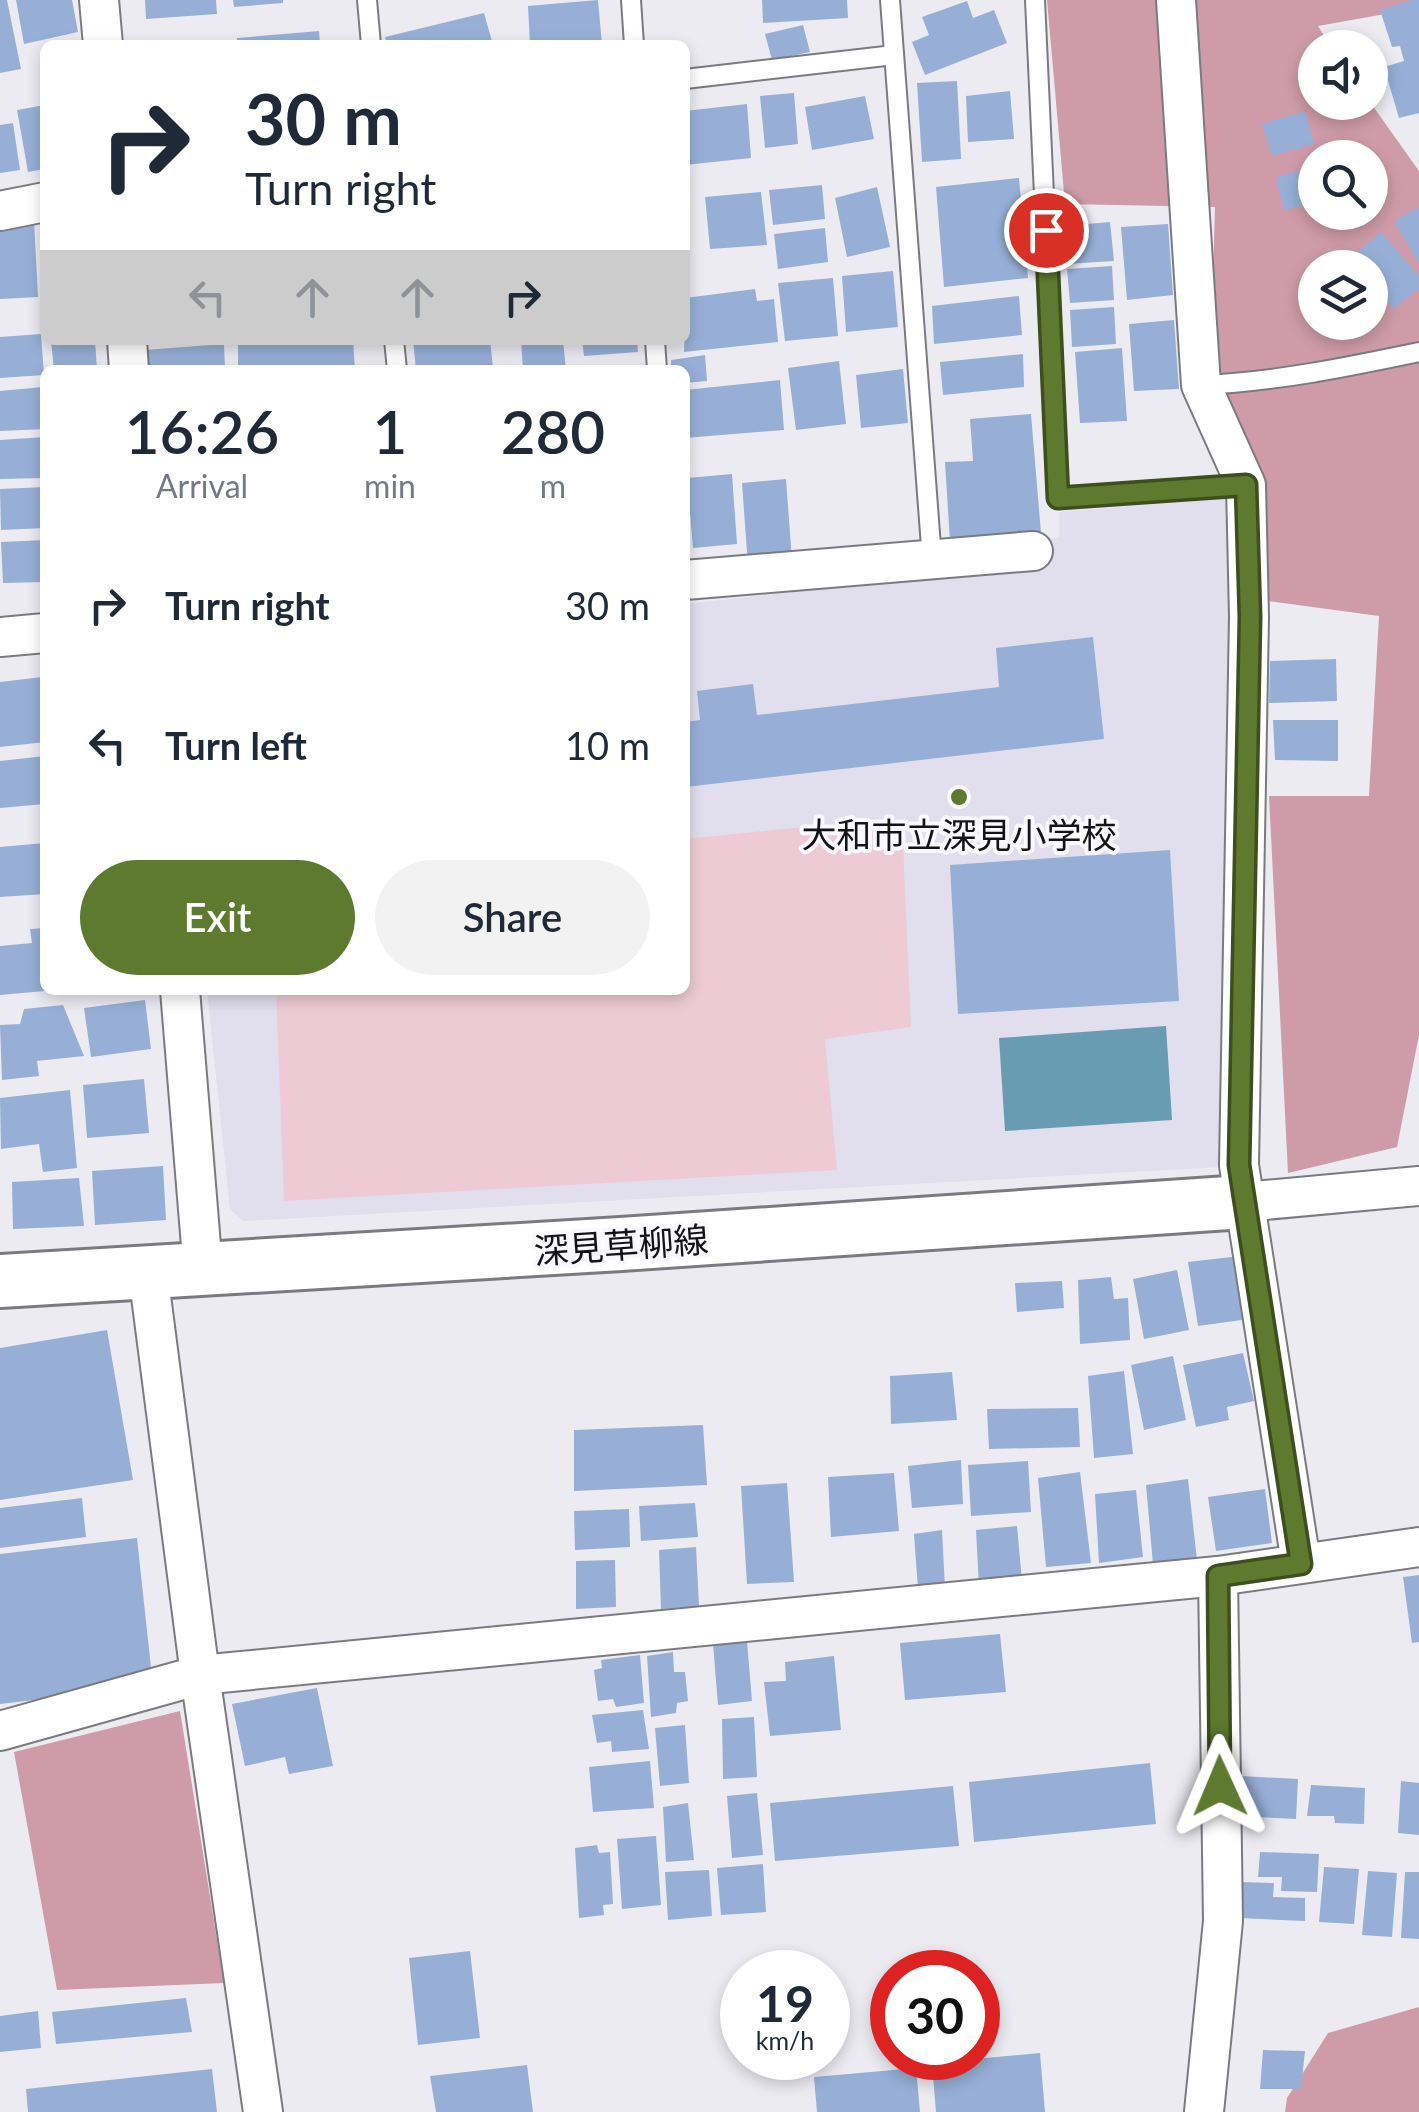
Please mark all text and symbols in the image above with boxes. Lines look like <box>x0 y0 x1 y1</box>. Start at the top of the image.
map controls <box>1298 30 1388 340</box>
button: sound <box>1298 30 1388 120</box>
text: 30 m <box>245 76 402 160</box>
icon: right <box>80 80 210 210</box>
button: search <box>1298 140 1388 230</box>
text: Turn right <box>245 161 436 215</box>
pin <box>1004 188 1089 273</box>
icon: arrive <box>1019 203 1074 258</box>
button: layers <box>1298 250 1388 340</box>
icon: left <box>180 270 235 325</box>
icon: ahead <box>285 270 340 325</box>
icon: ahead <box>390 270 445 325</box>
icon: right <box>495 270 550 325</box>
text: 16:26 <box>125 395 279 467</box>
text: 1 <box>373 395 407 467</box>
text: 280 <box>501 395 605 467</box>
text: Arrival <box>156 466 248 505</box>
text: min <box>364 466 416 505</box>
text: m <box>540 466 566 505</box>
icon: right <box>80 578 135 633</box>
text: Turn right <box>165 582 330 628</box>
text: 30 m <box>565 582 650 628</box>
icon: left <box>80 718 135 773</box>
text: Turn left <box>165 722 307 768</box>
text: 10 m <box>565 722 650 768</box>
marker: 大和市立深見小学校 <box>948 786 970 808</box>
place label: 大和市立深見小学校 <box>801 813 1117 855</box>
button: Exit <box>80 860 355 975</box>
button: Share <box>375 860 650 975</box>
street label: 深見草柳線 <box>532 1217 710 1271</box>
position arrow <box>1168 1734 1272 1838</box>
speed limit sign: 30 <box>870 1950 1000 2080</box>
text: 19 <box>756 1973 814 2033</box>
text: km/h <box>756 2025 814 2055</box>

